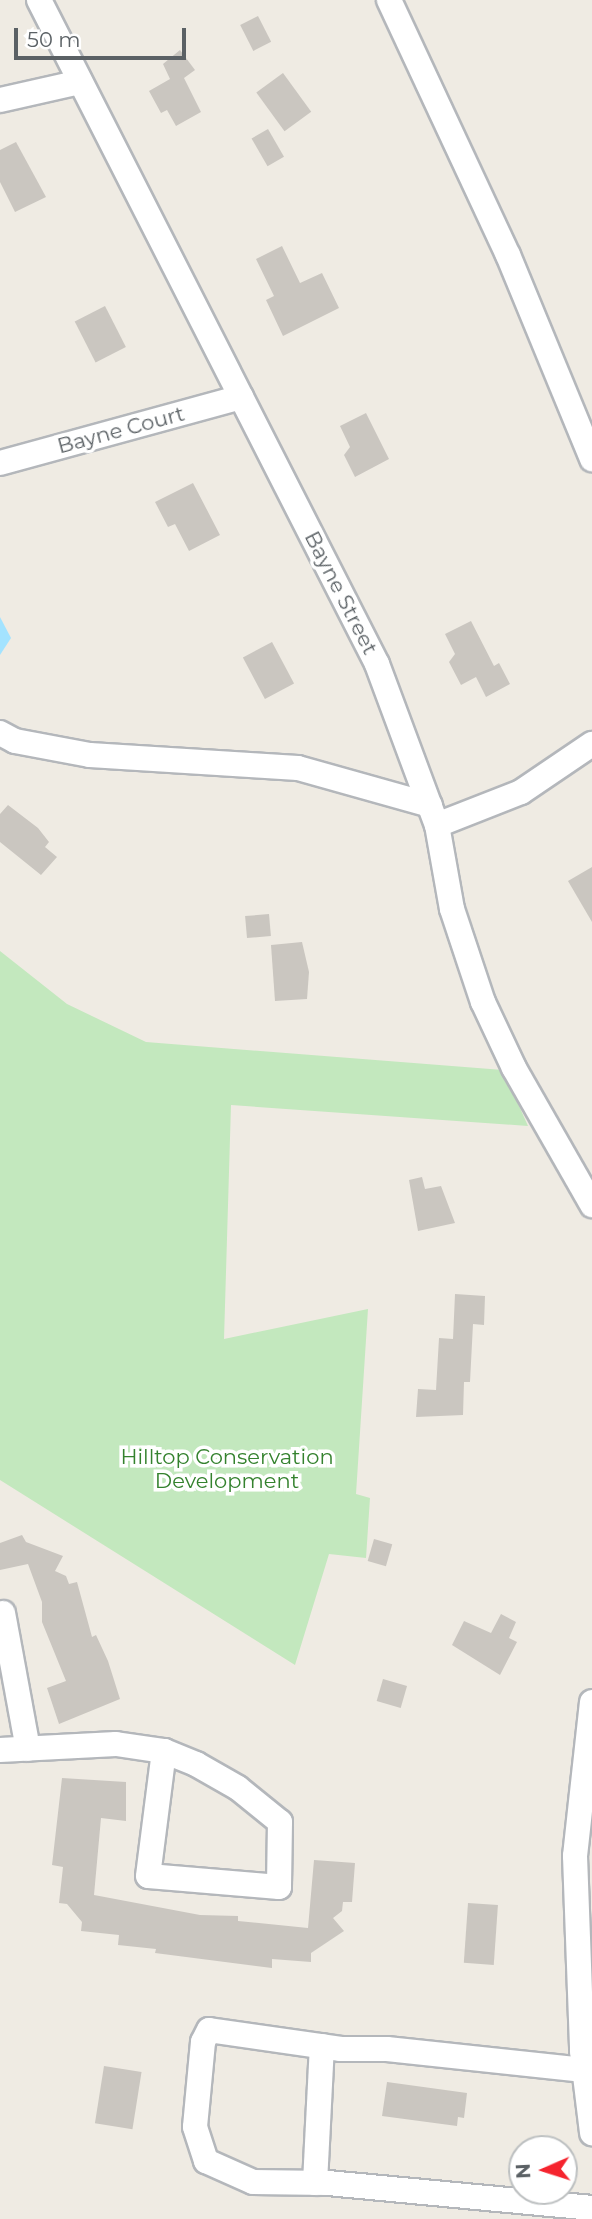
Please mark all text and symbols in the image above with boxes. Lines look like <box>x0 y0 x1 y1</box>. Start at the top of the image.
scale bar <box>18 14 189 58</box>
text: 50 m <box>27 27 81 52</box>
street label: Bayne Court <box>55 401 187 459</box>
street label: Bayne Street <box>299 527 383 659</box>
park label: Hilltop Conservation Development <box>120 1444 334 1494</box>
north arrow <box>508 2135 578 2205</box>
text: N <box>512 2163 535 2179</box>

